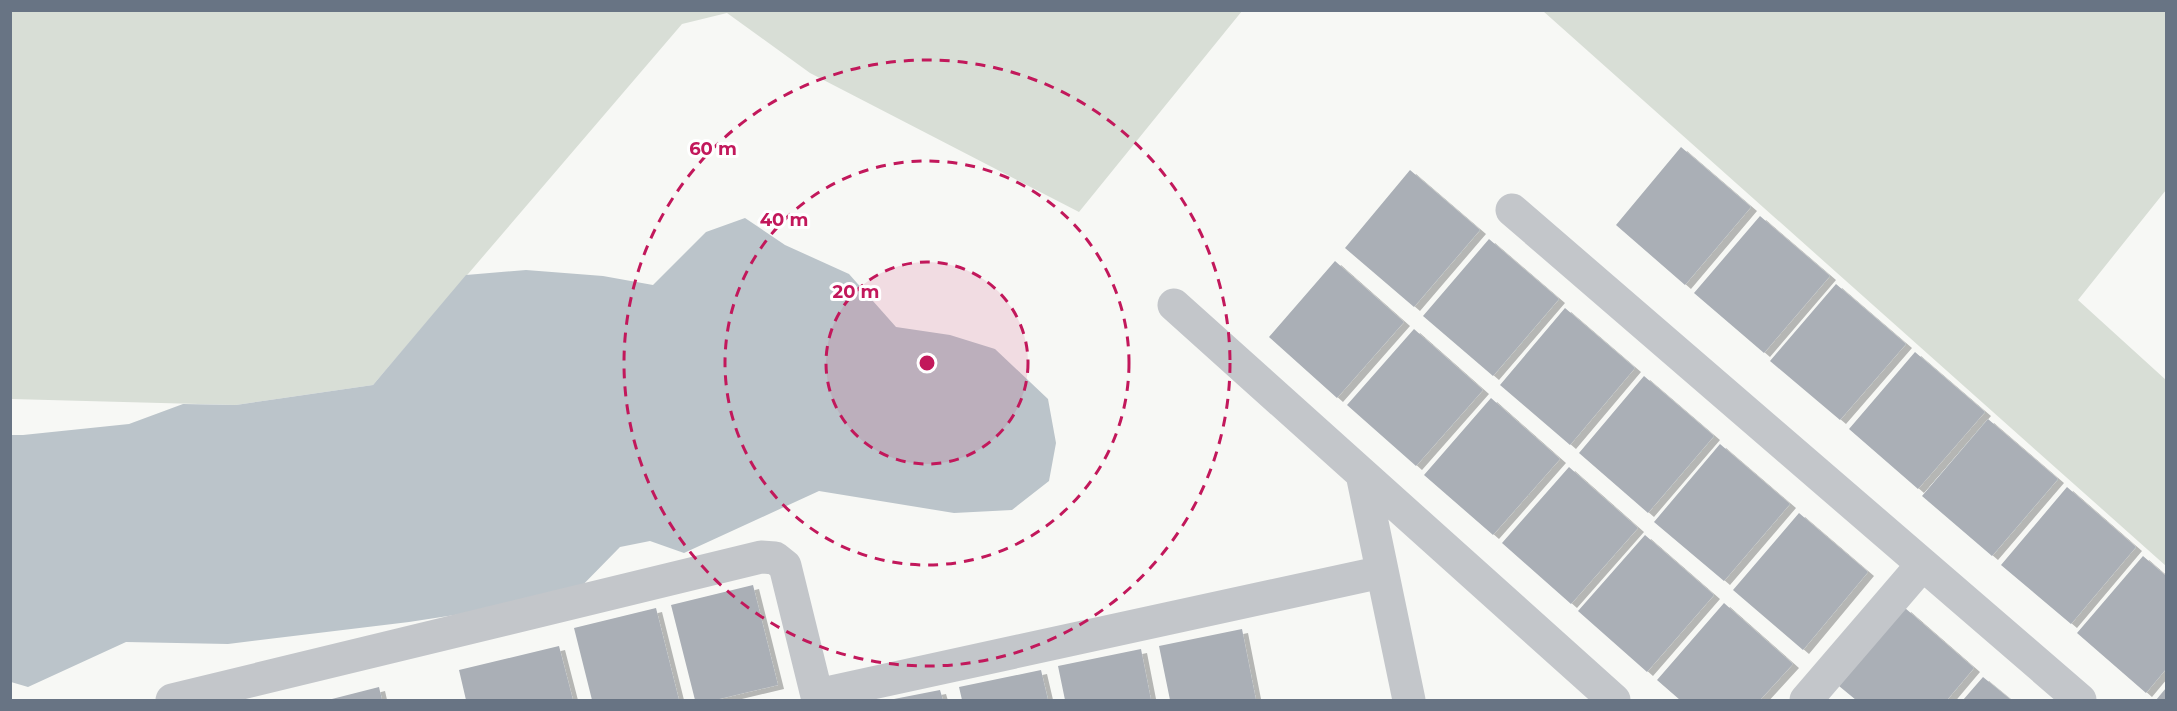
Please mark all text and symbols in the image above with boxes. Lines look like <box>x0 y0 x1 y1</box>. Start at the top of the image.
text: 60 m <box>689 138 737 160</box>
text: 40 m <box>760 209 808 231</box>
text: 20 m <box>833 281 879 303</box>
centre of rings <box>917 353 937 373</box>

